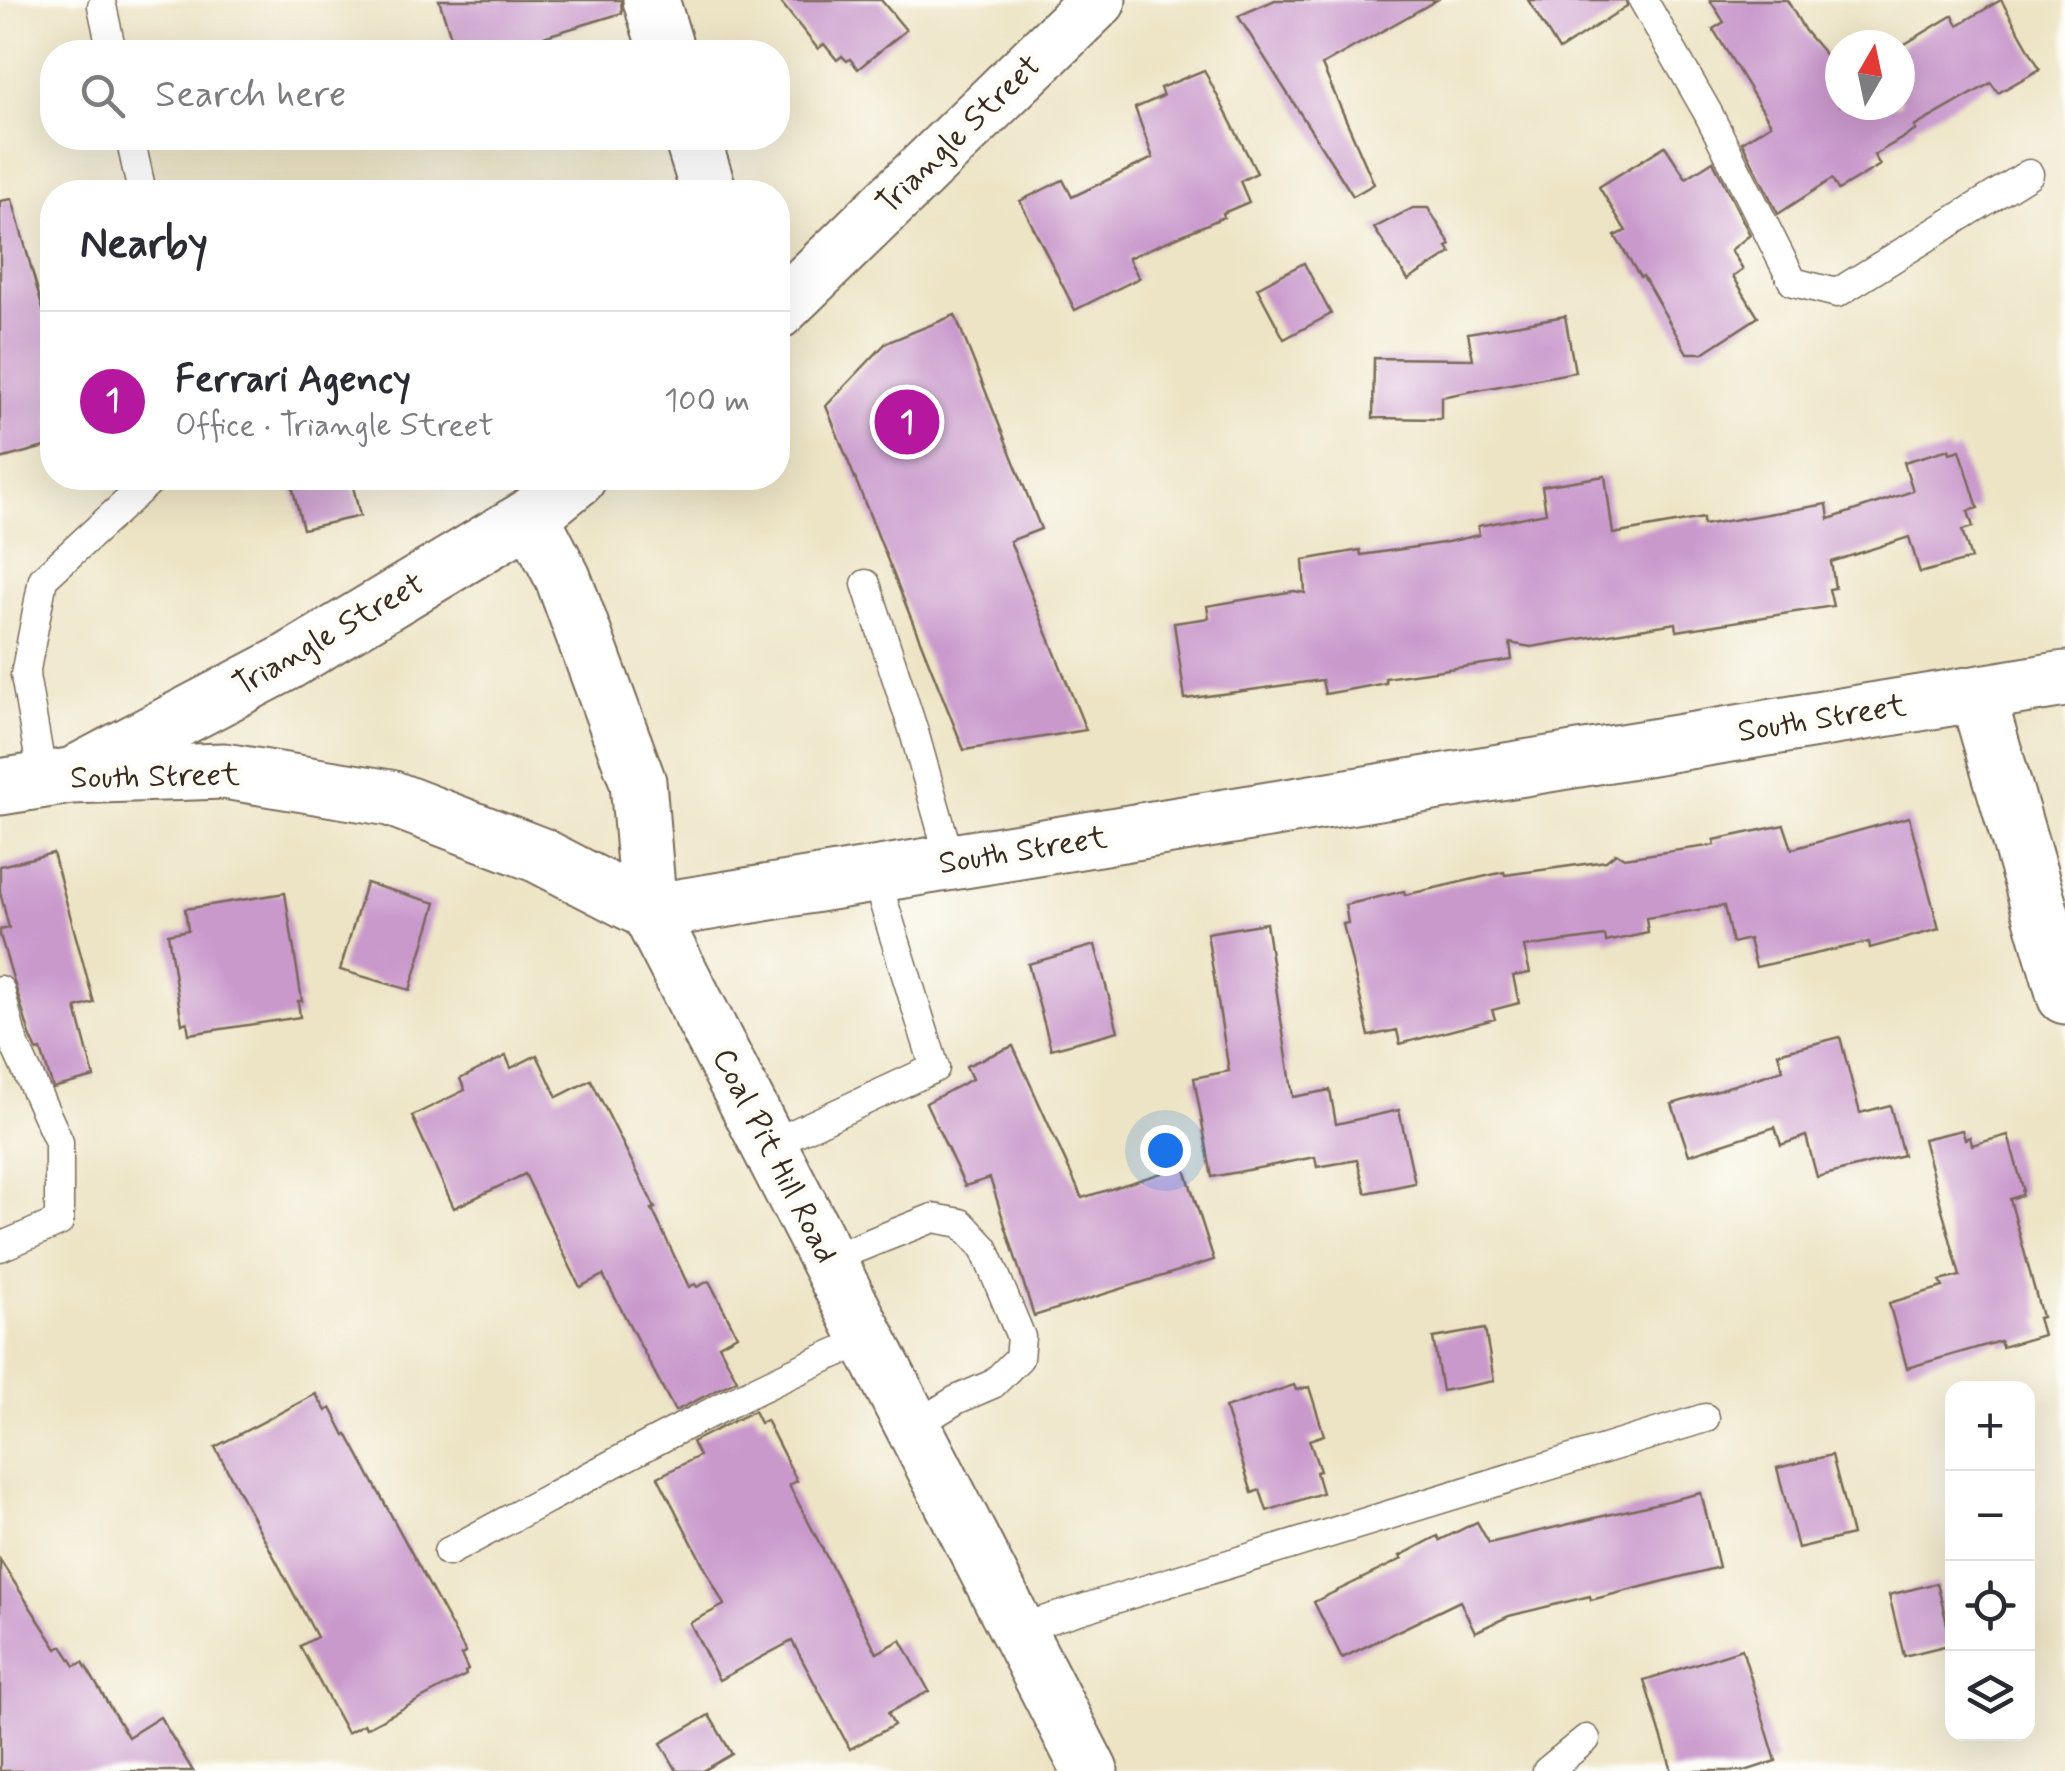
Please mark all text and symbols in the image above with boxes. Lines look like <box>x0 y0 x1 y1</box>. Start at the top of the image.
north arrow <box>1825 30 1915 120</box>
search box <box>40 40 790 150</box>
street label: Triangle Street <box>867 46 1051 224</box>
icon: search <box>75 68 130 123</box>
text: Search here <box>155 71 346 120</box>
text: Nearby <box>80 218 208 273</box>
text: Ferrari Agency <box>175 356 411 405</box>
text: 1 <box>105 380 120 422</box>
text: 100 m <box>664 380 750 422</box>
pin: 1 <box>874 384 940 460</box>
text: Office · Triangle Street <box>175 405 494 447</box>
street label: Triangle Street <box>226 563 432 707</box>
street label: South Street <box>1735 685 1909 753</box>
street label: South Street <box>70 755 240 799</box>
street label: South Street <box>936 817 1110 885</box>
street label: Coal Pit Hill Road <box>702 1041 846 1271</box>
your location <box>1140 1125 1191 1176</box>
map controls <box>1945 1381 2035 1741</box>
button: + <box>1945 1381 2035 1471</box>
button: − <box>1945 1471 2035 1561</box>
button: locate <box>1945 1561 2035 1651</box>
button: layers <box>1945 1651 2035 1741</box>

